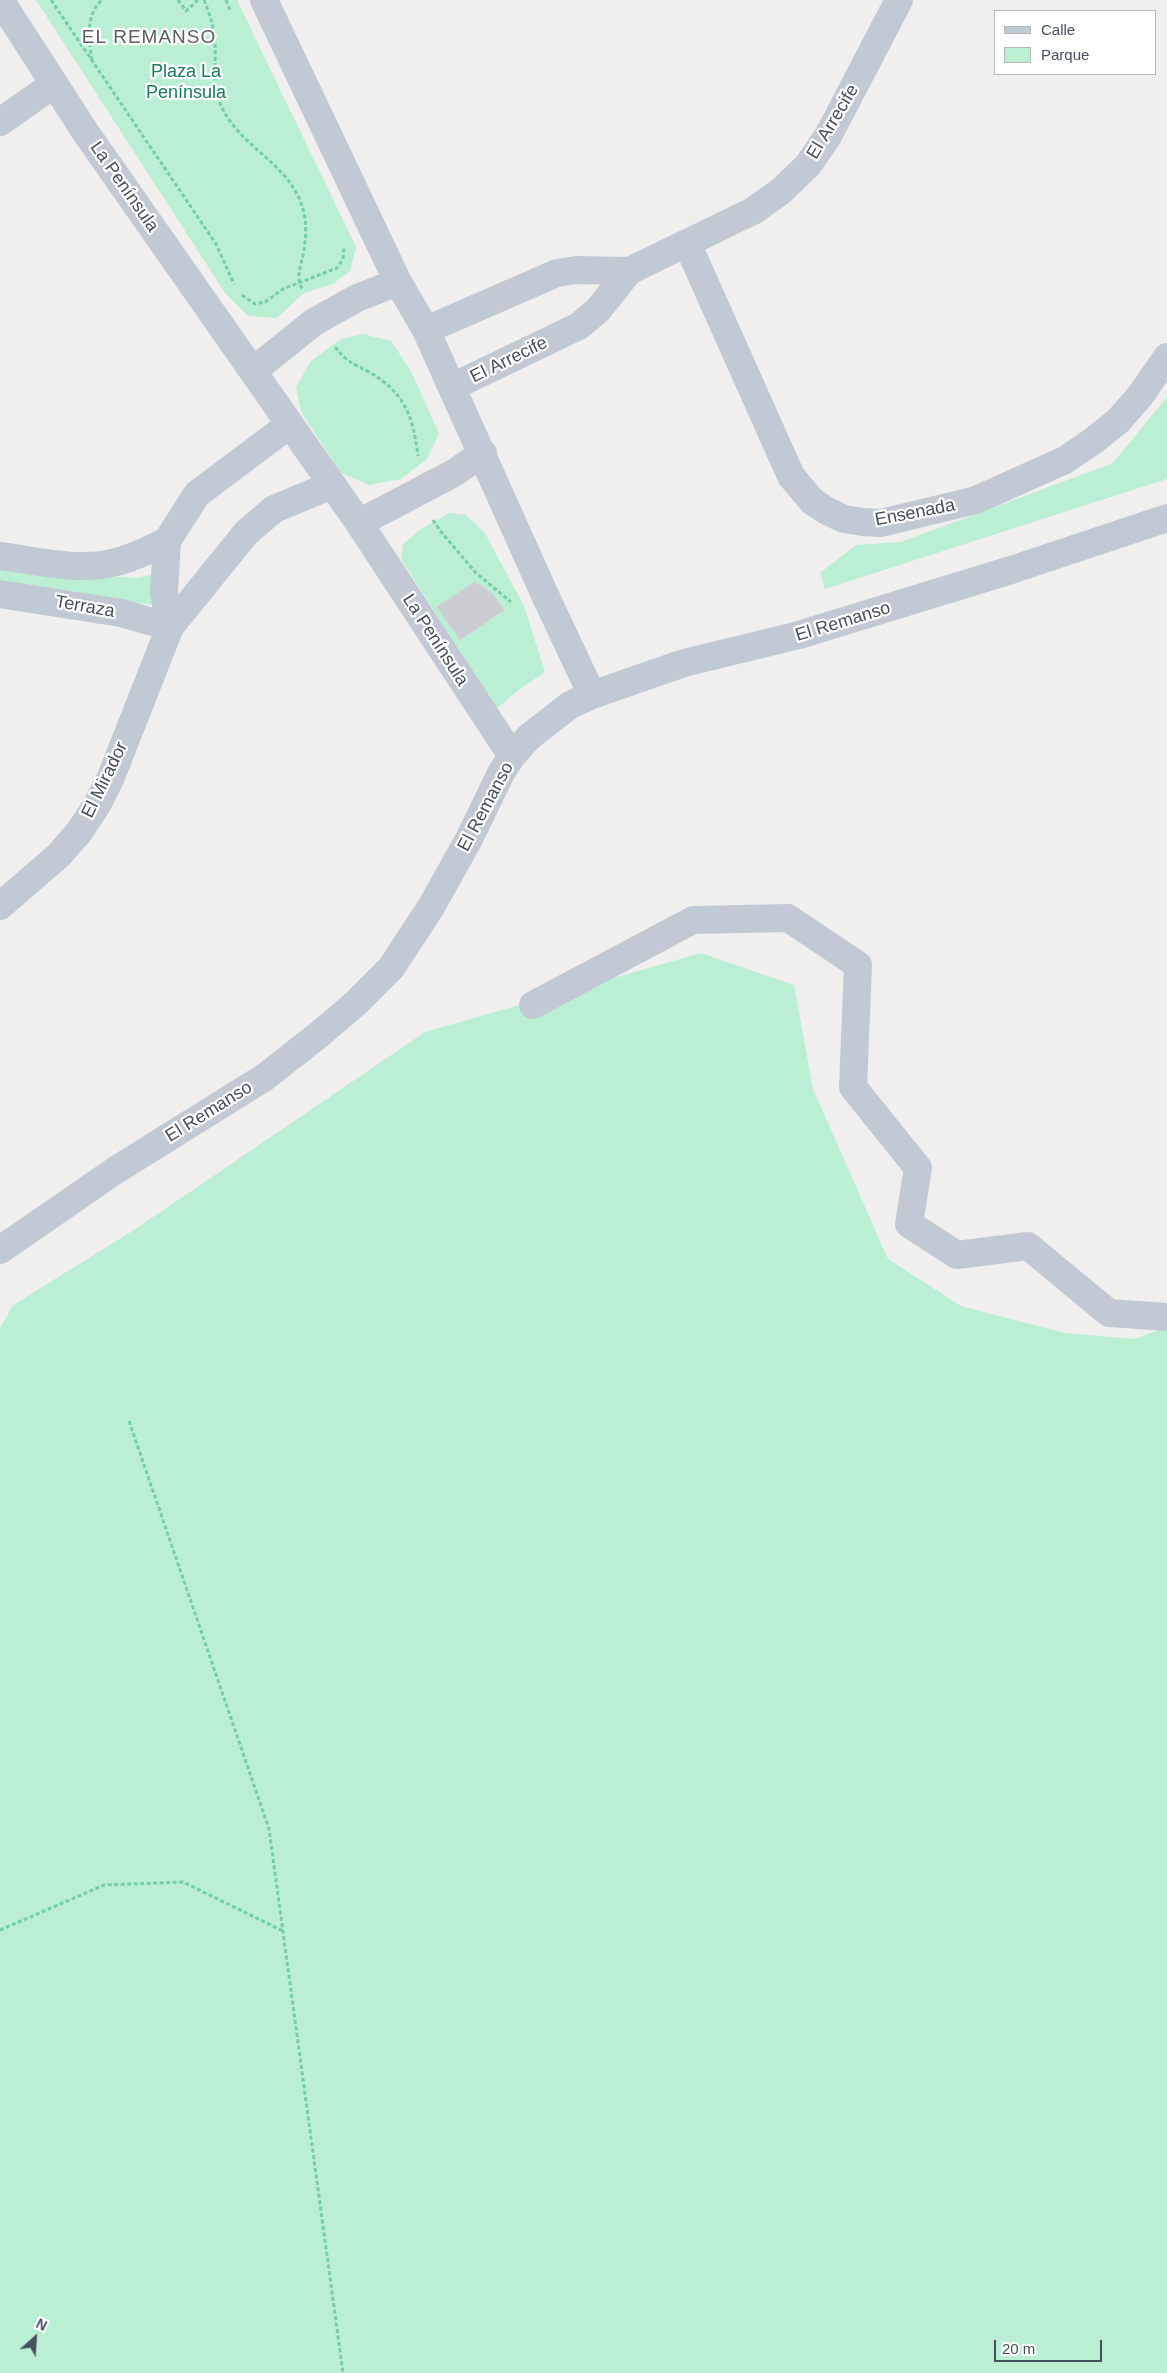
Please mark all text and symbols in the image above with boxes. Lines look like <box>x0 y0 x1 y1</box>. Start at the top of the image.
legend <box>994 10 1157 75</box>
text: Calle <box>1041 21 1075 38</box>
district label: EL REMANSO <box>80 27 218 49</box>
text: Parque <box>1041 46 1089 63</box>
park label: Plaza La Península <box>146 61 226 104</box>
street label: El Arrecife <box>802 81 864 163</box>
street label: La Península <box>85 138 163 236</box>
street label: El Arrecife <box>467 332 551 388</box>
street label: Ensenada <box>873 495 957 531</box>
street label: La Península <box>397 590 473 690</box>
street label: Terraza <box>54 591 116 623</box>
street label: El Remanso <box>793 597 893 647</box>
street label: El Mirador <box>77 738 133 822</box>
street label: El Remanso <box>453 759 519 855</box>
street label: El Remanso <box>162 1077 256 1147</box>
north arrow <box>10 2313 60 2363</box>
text: N <box>34 2315 50 2334</box>
scale bar <box>997 2330 1104 2362</box>
text: 20 m <box>1002 2340 1035 2357</box>

